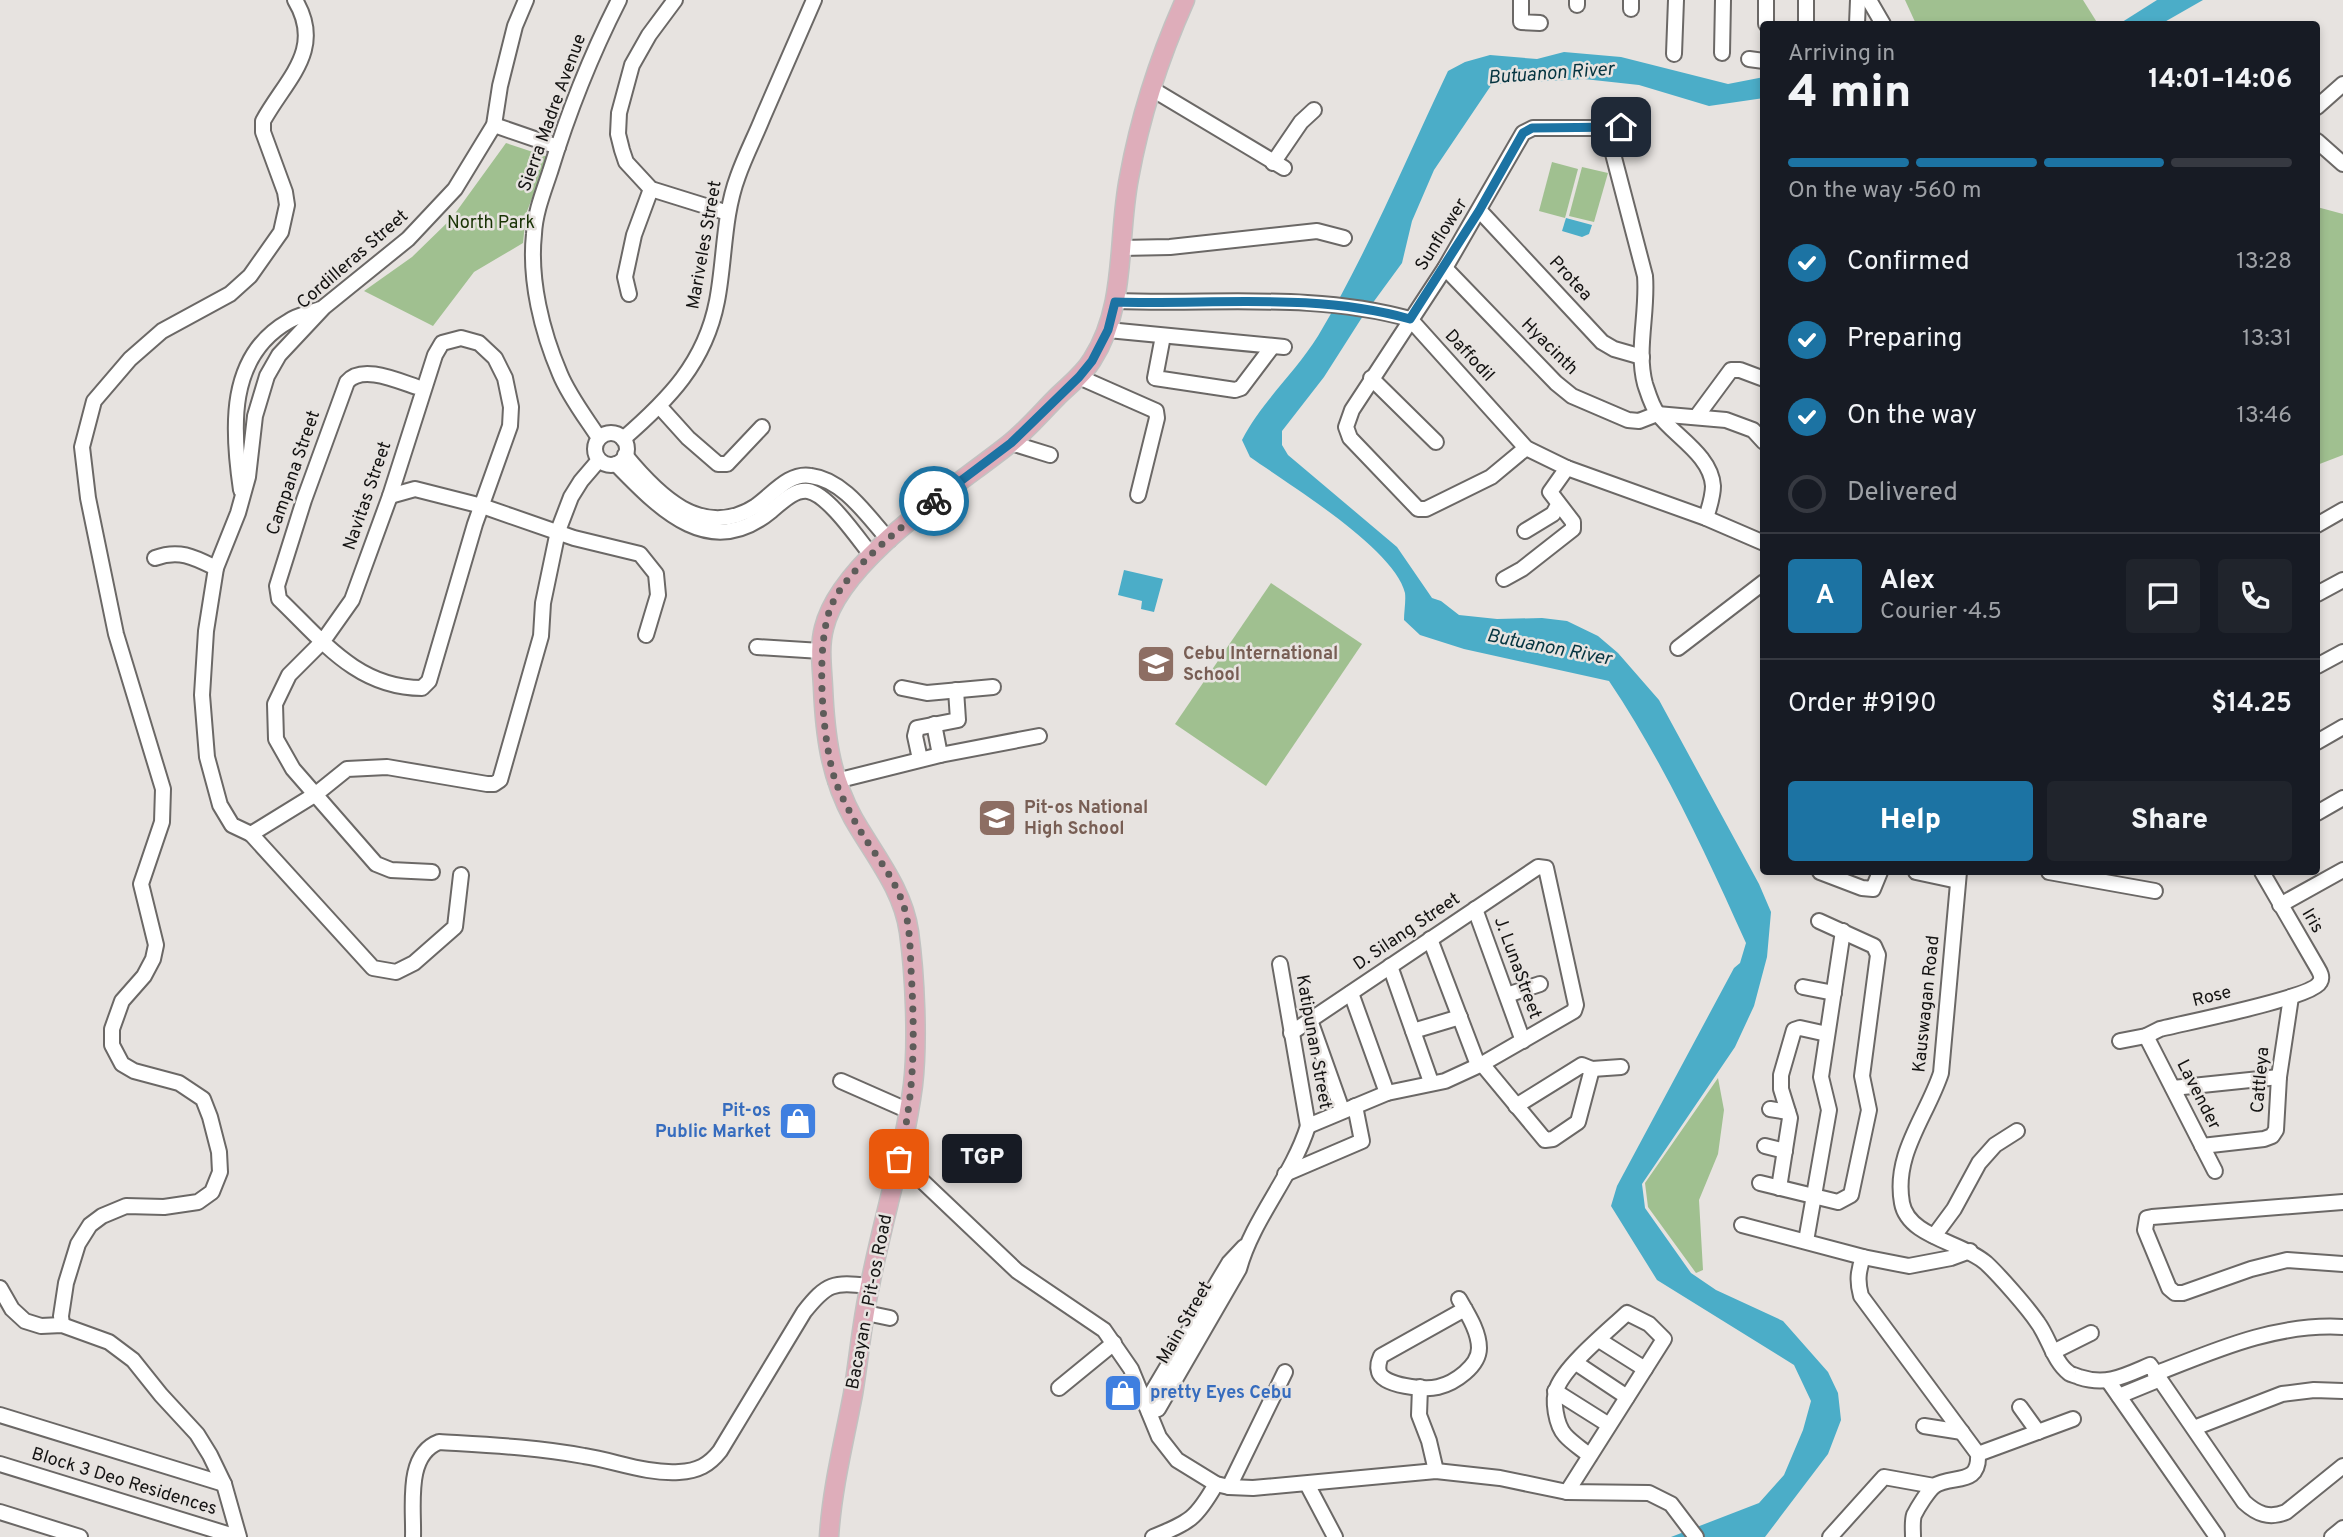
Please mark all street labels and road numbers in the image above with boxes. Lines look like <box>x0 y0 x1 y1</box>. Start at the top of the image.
street label: Sierra Madre Avenue <box>514 31 592 195</box>
street label: Mariveles Street <box>682 179 728 311</box>
street label: Sunflower <box>1411 194 1473 276</box>
street label: Cordilleras Street <box>292 205 414 315</box>
street label: Protea <box>1543 252 1597 306</box>
street label: Hyacinth <box>1516 314 1582 380</box>
street label: Daffodil <box>1439 325 1499 387</box>
street label: Campana Street <box>262 408 326 538</box>
street label: Navitas Street <box>339 438 397 554</box>
street label: D. Silang Street <box>1349 888 1465 976</box>
street label: Iris <box>2296 904 2328 938</box>
street label: J. LunaStreet <box>1488 914 1546 1022</box>
street label: Kauswagan Road <box>1908 934 1946 1074</box>
street label: Katipunan Street <box>1290 973 1336 1111</box>
street label: Rose <box>2190 981 2234 1013</box>
street label: Cattleya <box>2247 1046 2275 1114</box>
street label: Lavender <box>2171 1056 2225 1134</box>
street label: Bacayan - Pit-os Road <box>842 1212 898 1392</box>
street label: Main Street <box>1152 1277 1218 1369</box>
street label: Block 3 Deo Residences <box>29 1443 219 1521</box>

